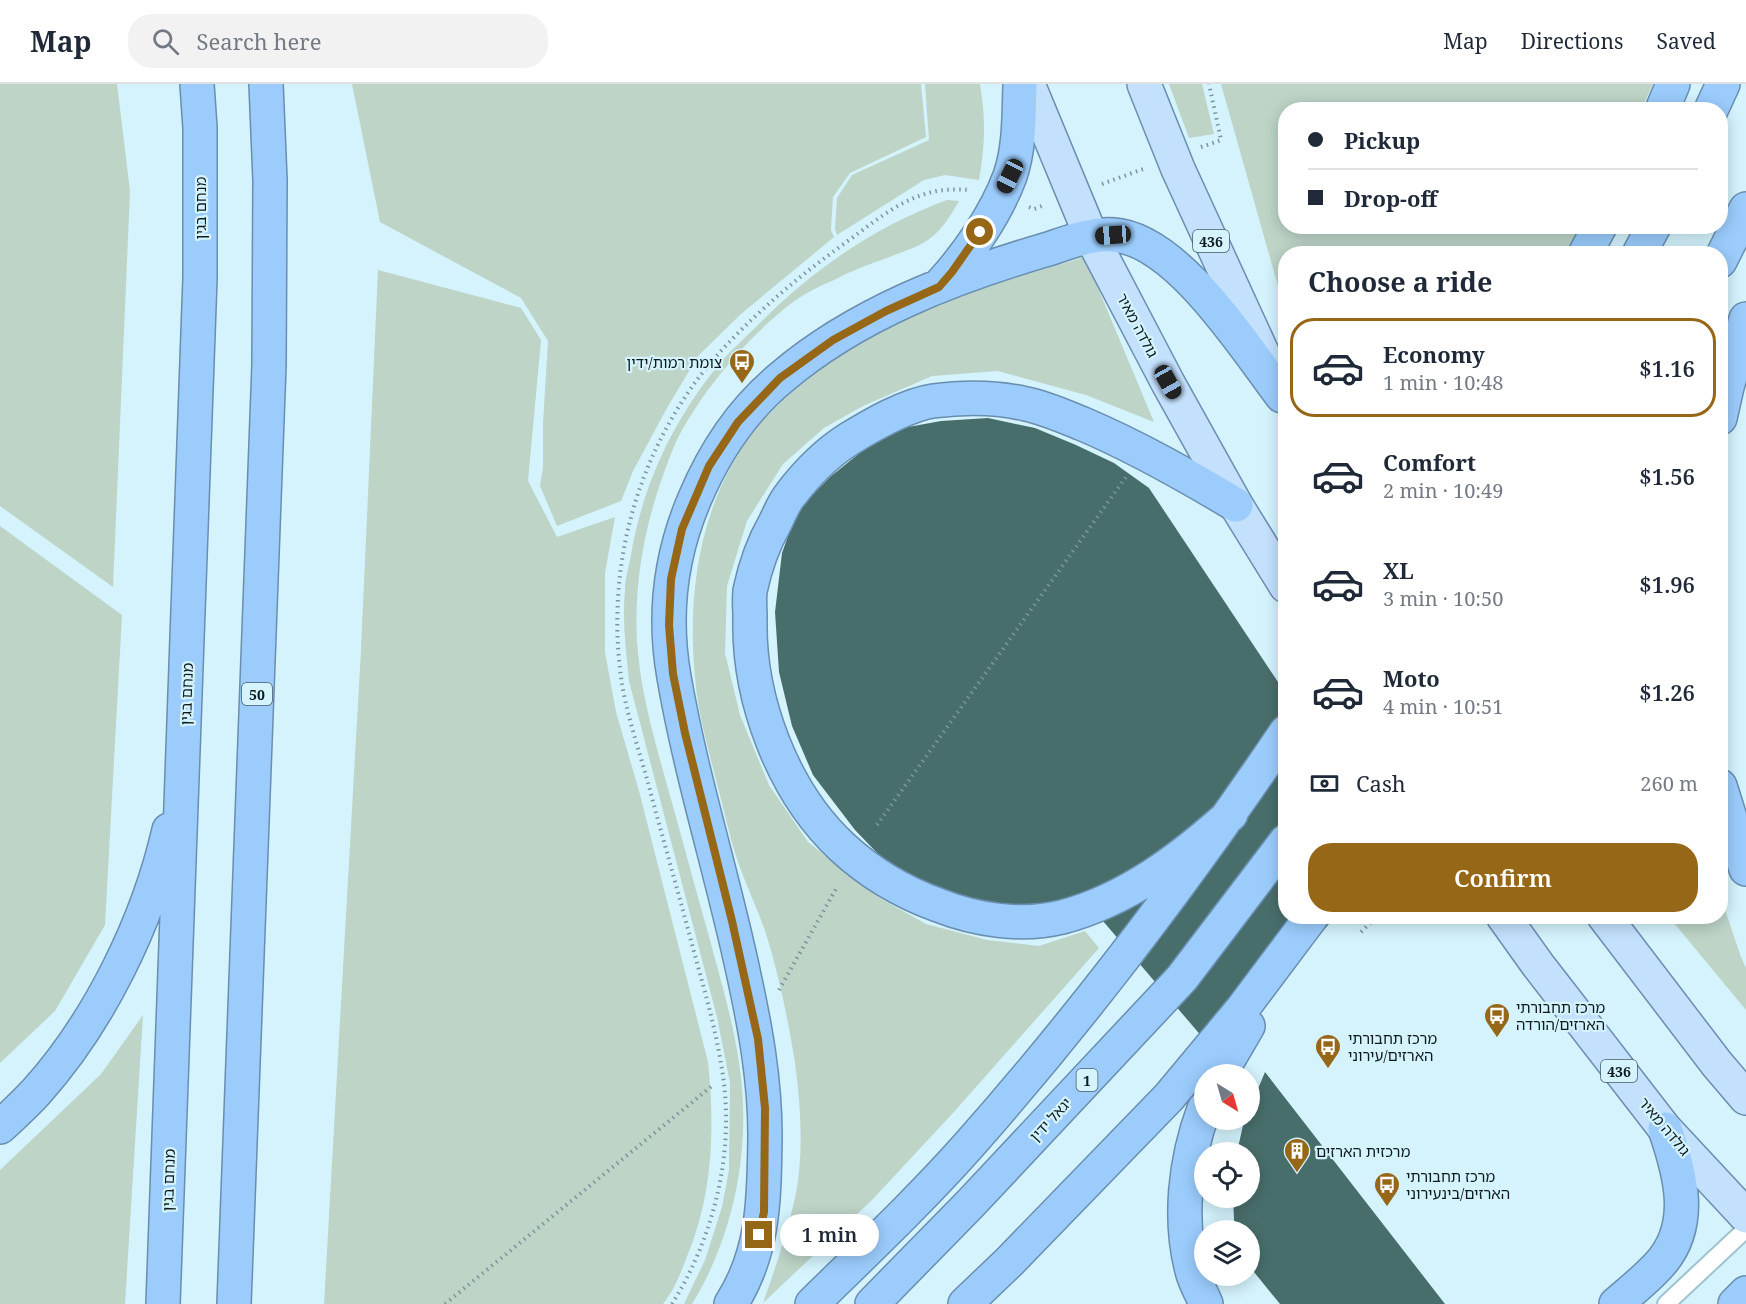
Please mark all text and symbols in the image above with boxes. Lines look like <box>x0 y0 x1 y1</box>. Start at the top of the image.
search box <box>128 14 548 68</box>
text: Map <box>30 22 92 60</box>
icon: search <box>149 25 182 58</box>
text: Search here <box>197 26 321 56</box>
text: Map <box>1443 27 1488 55</box>
text: Directions <box>1521 27 1623 55</box>
text: Saved <box>1656 27 1716 55</box>
text: Pickup <box>1344 125 1420 155</box>
car <box>994 156 1026 196</box>
street label: מנחם בגין <box>190 177 210 239</box>
text: Drop-off <box>1344 183 1437 213</box>
route start <box>966 218 993 245</box>
car <box>1094 225 1132 245</box>
road number: 436 <box>1193 230 1229 252</box>
text: Choose a ride <box>1308 263 1493 300</box>
street label: גולדה מאיר <box>1113 289 1163 361</box>
text: Economy <box>1383 339 1485 369</box>
icon: car <box>1311 341 1365 395</box>
bus stop icon: צומת רמות/ידין <box>727 347 757 385</box>
place label: צומת רמות/ידין <box>626 352 722 372</box>
text: $1.16 <box>1639 353 1695 383</box>
car <box>1151 362 1185 402</box>
text: 1 min · 10:48 <box>1383 369 1503 396</box>
text: Comfort <box>1383 447 1476 477</box>
icon: car <box>1311 449 1365 503</box>
text: $1.56 <box>1639 461 1695 491</box>
text: 2 min · 10:49 <box>1383 477 1503 504</box>
text: XL <box>1383 555 1414 585</box>
icon: car <box>1311 557 1365 611</box>
text: $1.96 <box>1639 569 1695 599</box>
text: 3 min · 10:50 <box>1383 585 1503 612</box>
street label: מנחם בגין <box>175 662 197 726</box>
text: Moto <box>1383 663 1440 693</box>
icon: car <box>1311 665 1365 719</box>
text: $1.26 <box>1639 677 1695 707</box>
road number: 50 <box>242 683 272 705</box>
text: 4 min · 10:51 <box>1383 693 1503 720</box>
icon: cash <box>1308 767 1341 800</box>
text: Cash <box>1356 768 1406 798</box>
text: 260 m <box>1640 770 1698 797</box>
button: Confirm <box>1308 843 1698 912</box>
place label: מרכז תחבורתי הארזים/הורדה <box>1516 997 1605 1034</box>
bus stop icon: מרכז תחבורתי הארזים/הורדה <box>1482 1001 1512 1039</box>
place label: מרכז תחבורתי הארזים/עירוני <box>1348 1028 1437 1065</box>
bus stop icon: מרכז תחבורתי הארזים/עירוני <box>1313 1032 1343 1070</box>
road number: 436 <box>1601 1060 1637 1082</box>
north arrow <box>1194 1064 1260 1130</box>
map controls <box>1194 1064 1260 1286</box>
road number: 1 <box>1076 1069 1098 1091</box>
street label: יגאל ידין <box>1025 1093 1075 1145</box>
street label: גולדה מאיר <box>1635 1093 1695 1160</box>
building icon: מרכזית הארזים <box>1282 1136 1312 1174</box>
place label: מרכזית הארזים <box>1316 1141 1410 1161</box>
button: locate <box>1194 1142 1260 1208</box>
street label: מנחם בגין <box>157 1148 179 1212</box>
place label: מרכז תחבורתי הארזים/בינעירוני <box>1406 1166 1510 1203</box>
bus stop icon: מרכז תחבורתי הארזים/בינעירוני <box>1372 1170 1402 1208</box>
callout: 1 min <box>780 1214 879 1256</box>
button: layers <box>1194 1220 1260 1286</box>
route end <box>745 1221 772 1248</box>
text: 1 min <box>802 1221 857 1248</box>

